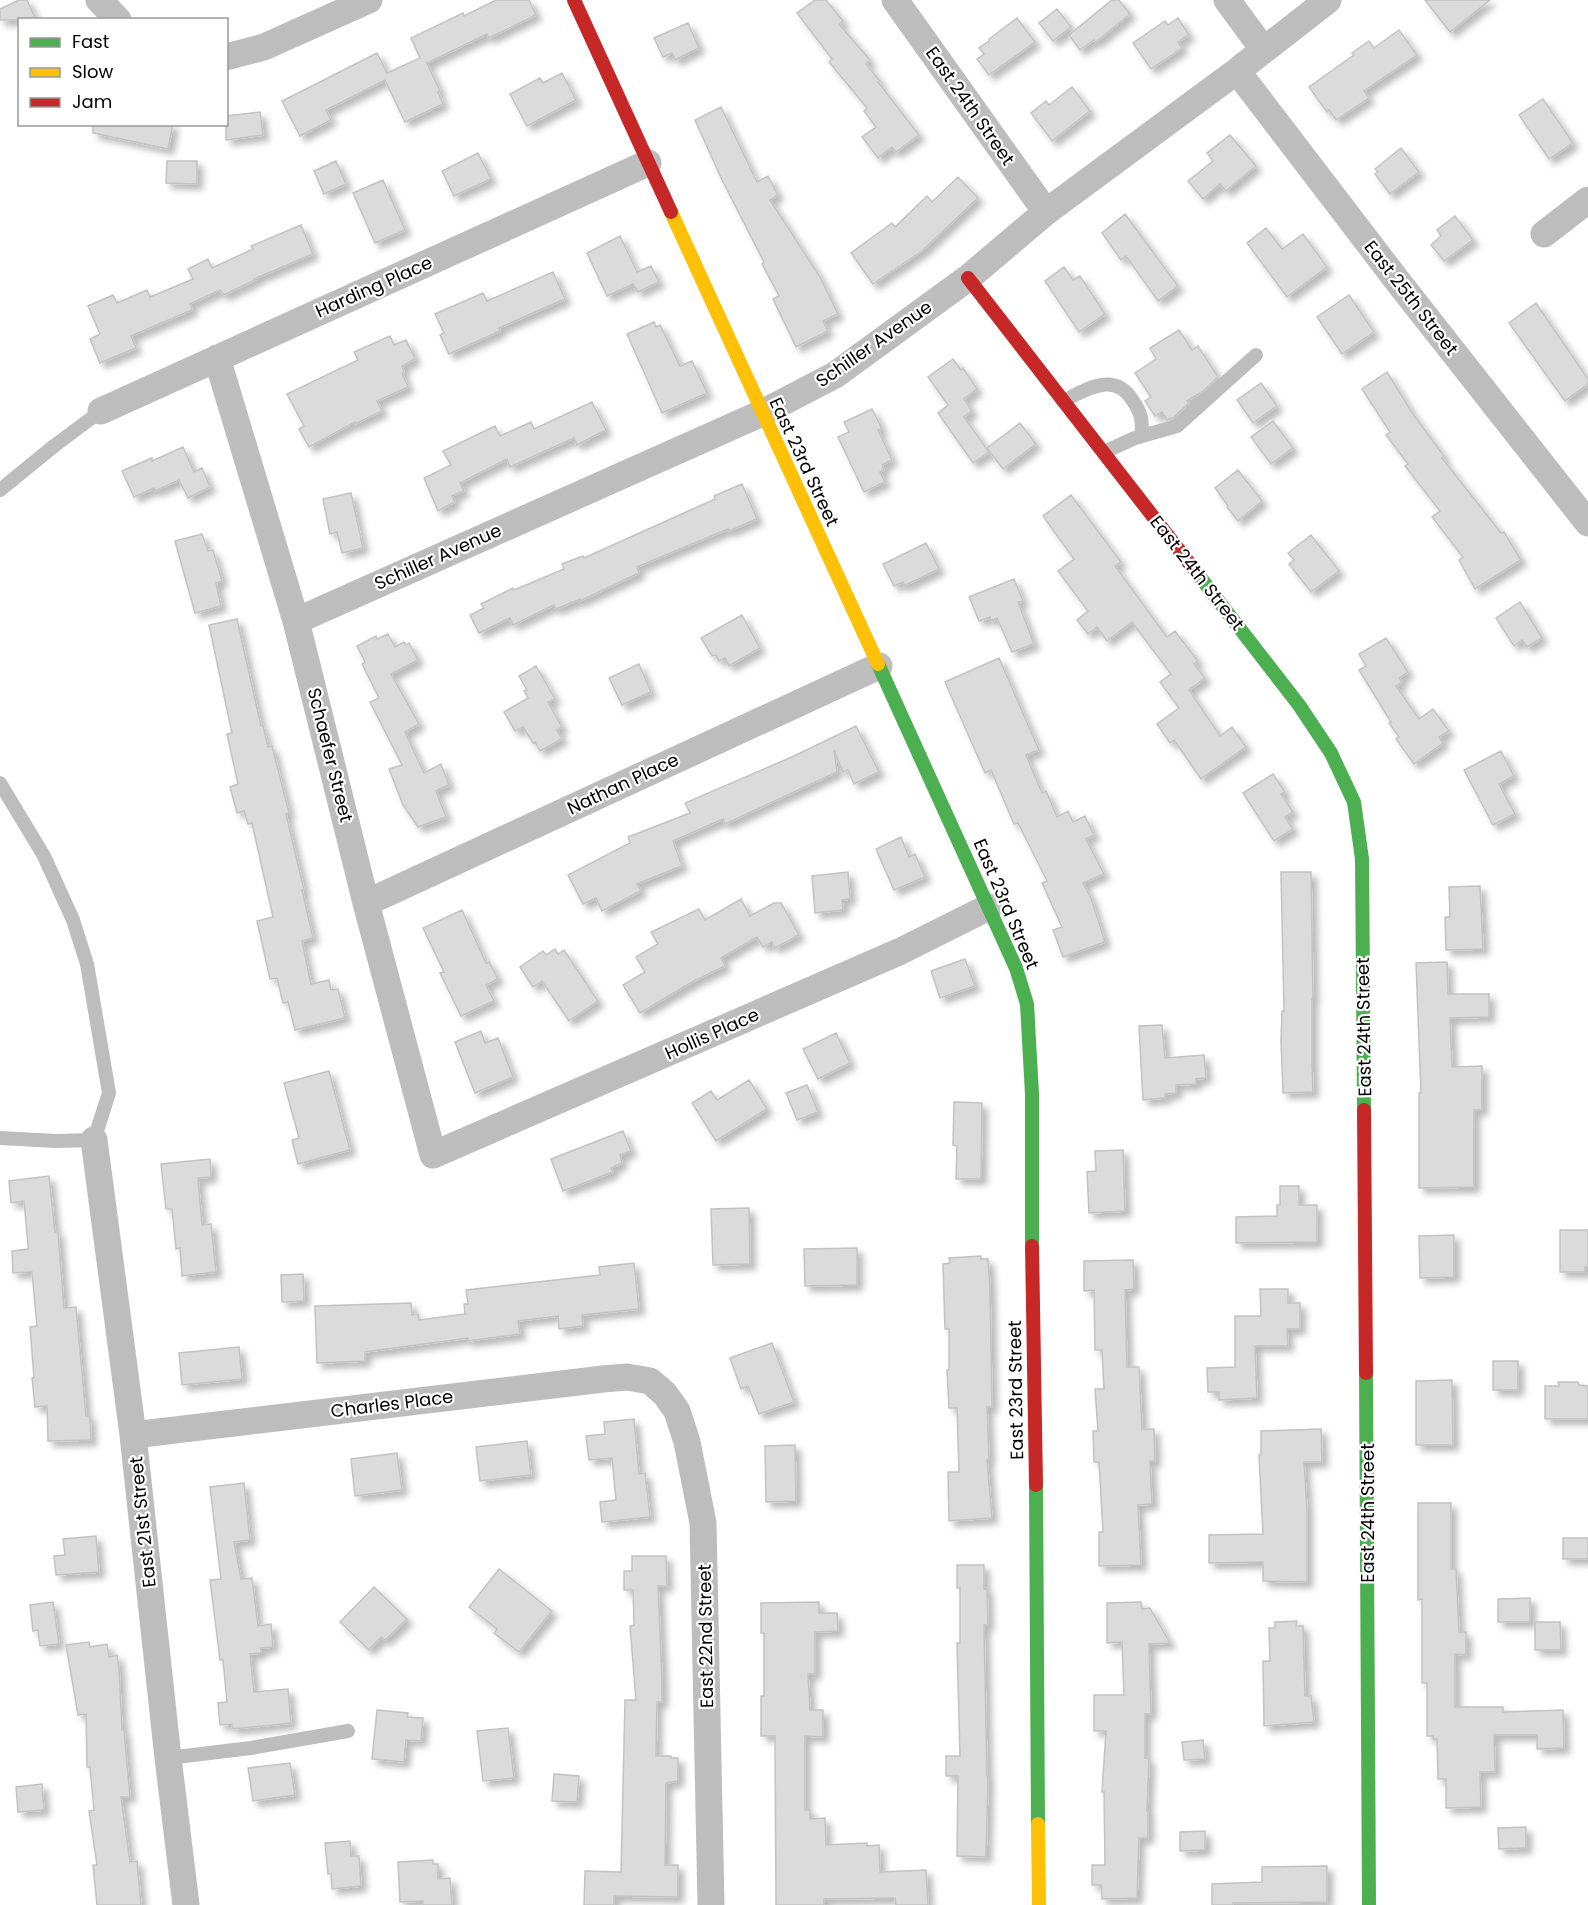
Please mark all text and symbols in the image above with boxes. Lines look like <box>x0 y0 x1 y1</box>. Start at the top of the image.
legend <box>18 18 228 126</box>
text: Fast <box>72 29 109 54</box>
street label: East 24th Street <box>920 41 1021 170</box>
text: Slow <box>72 59 114 84</box>
text: Jam <box>72 89 112 114</box>
street label: East 25th Street <box>1359 235 1464 360</box>
street label: Harding Place <box>311 250 436 323</box>
street label: Schiller Avenue <box>811 294 937 393</box>
street label: East 23rd Street <box>764 393 845 530</box>
street label: East 24th Street <box>1145 510 1250 635</box>
street label: Schiller Avenue <box>370 517 505 596</box>
street label: Schaefer Street <box>302 685 359 825</box>
street label: Nathan Place <box>563 747 683 820</box>
street label: East 23rd Street <box>968 835 1045 973</box>
street label: East 24th Street <box>1350 957 1377 1097</box>
street label: Hollis Place <box>661 1002 763 1065</box>
street label: East 23rd Street <box>1002 1320 1029 1460</box>
street label: Charles Place <box>329 1384 455 1423</box>
street label: East 24th Street <box>1355 1443 1380 1583</box>
street label: East 21st Street <box>123 1455 162 1589</box>
street label: East 22nd Street <box>692 1564 719 1708</box>

